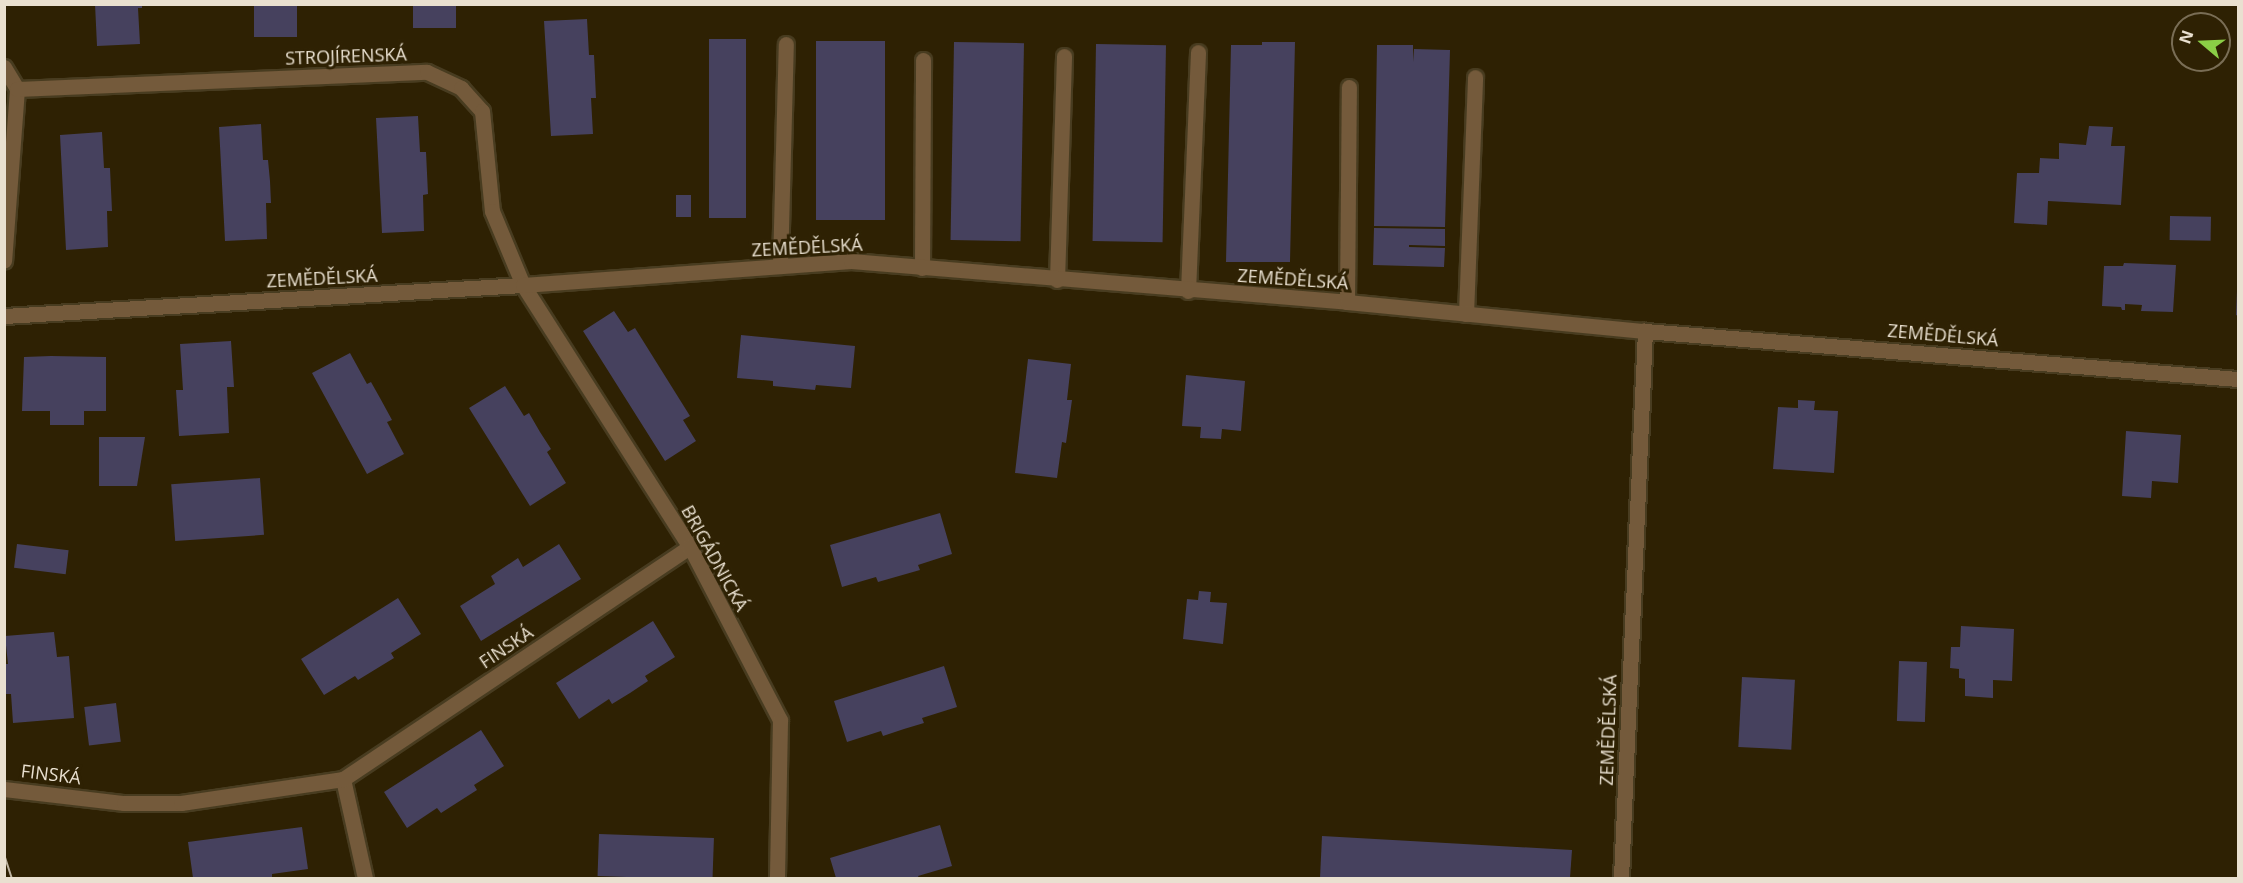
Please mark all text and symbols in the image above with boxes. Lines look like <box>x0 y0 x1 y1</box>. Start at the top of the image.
north arrow <box>2171 12 2231 72</box>
text: N <box>2173 27 2198 47</box>
street label: STROJÍRENSKÁ <box>285 43 407 69</box>
street label: ZEMĚDĚLSKÁ <box>751 233 863 261</box>
street label: ZEMĚDĚLSKÁ <box>266 264 378 292</box>
street label: ZEMĚDĚLSKÁ <box>1237 264 1349 294</box>
street label: ZEMĚDĚLSKÁ <box>1887 319 1999 351</box>
street label: BRIGÁDNICKÁ <box>677 501 753 615</box>
street label: FINSKÁ <box>475 621 537 673</box>
street label: ZEMĚDĚLSKÁ <box>1595 674 1621 786</box>
street label: FINSKÁ <box>20 760 82 788</box>

